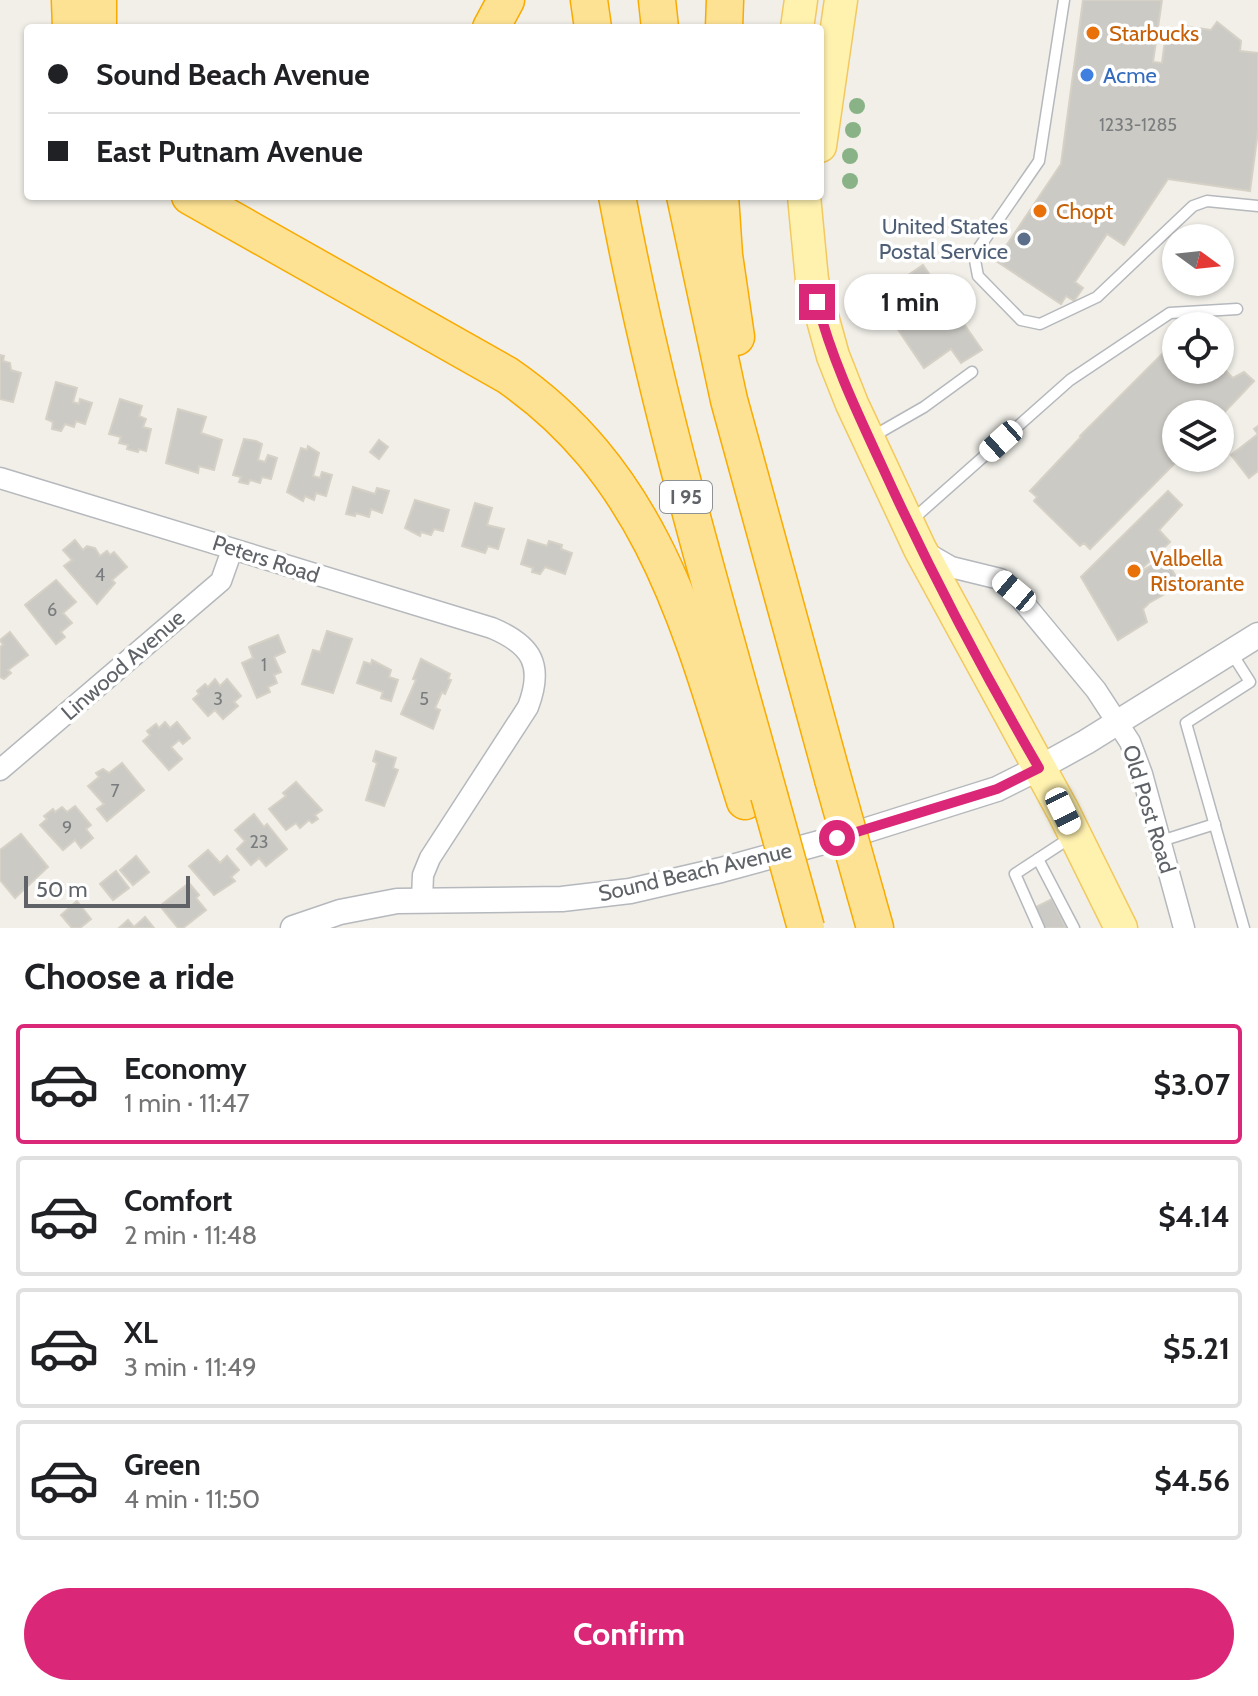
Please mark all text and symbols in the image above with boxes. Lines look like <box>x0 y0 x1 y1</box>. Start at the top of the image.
place label: Starbucks <box>1109 20 1199 47</box>
marker: Starbucks <box>1084 24 1102 42</box>
text: Sound Beach Avenue <box>96 56 370 93</box>
place label: Acme <box>1103 62 1157 89</box>
marker: Acme <box>1078 66 1096 84</box>
house number: 1233-1285 <box>1099 114 1177 136</box>
text: East Putnam Avenue <box>96 133 363 170</box>
place label: Chopt <box>1056 198 1114 225</box>
marker: Chopt <box>1031 202 1049 220</box>
place label: United States Postal Service <box>879 213 1008 265</box>
north arrow <box>1162 224 1234 296</box>
map controls <box>1162 224 1234 472</box>
marker: United States Postal Service <box>1015 230 1033 248</box>
callout: 1 min <box>845 274 977 330</box>
route end <box>799 284 835 320</box>
text: 1 min <box>881 286 939 318</box>
button: locate <box>1162 312 1234 384</box>
button: layers <box>1162 400 1234 472</box>
car <box>975 416 1027 466</box>
road number: I 95 <box>660 481 712 513</box>
street label: Peters Road <box>209 529 323 589</box>
place label: Valbella Ristorante <box>1150 545 1244 597</box>
marker: Valbella Ristorante <box>1125 562 1143 580</box>
house number: 4 <box>95 564 105 586</box>
car <box>988 566 1040 616</box>
house number: 6 <box>47 599 57 621</box>
street label: Linwood Avenue <box>56 604 190 726</box>
house number: 1 <box>261 654 267 676</box>
house number: 3 <box>213 688 223 710</box>
house number: 5 <box>419 688 429 710</box>
street label: Old Post Road <box>1117 742 1181 876</box>
house number: 7 <box>110 780 120 802</box>
car <box>1042 784 1084 838</box>
house number: 9 <box>62 817 72 839</box>
route start <box>819 820 855 856</box>
house number: 23 <box>249 831 269 853</box>
street label: Sound Beach Avenue <box>596 837 794 907</box>
scale bar <box>24 872 190 908</box>
text: 50 m <box>36 876 88 903</box>
text: Choose a ride <box>24 954 234 998</box>
icon: car <box>28 1048 100 1120</box>
text: Economy <box>124 1050 247 1087</box>
text: $3.07 <box>1154 1066 1230 1103</box>
text: 1 min · 11:47 <box>124 1087 250 1119</box>
icon: car <box>28 1180 100 1252</box>
text: Comfort <box>124 1182 232 1219</box>
text: $4.14 <box>1158 1198 1230 1235</box>
text: 2 min · 11:48 <box>124 1219 257 1251</box>
icon: car <box>28 1312 100 1384</box>
text: XL <box>124 1314 158 1351</box>
text: $5.21 <box>1163 1330 1230 1367</box>
text: 3 min · 11:49 <box>124 1351 257 1383</box>
icon: car <box>28 1444 100 1516</box>
text: Green <box>124 1446 201 1483</box>
text: $4.56 <box>1154 1462 1230 1499</box>
text: 4 min · 11:50 <box>124 1483 260 1515</box>
button: Confirm <box>24 1588 1234 1680</box>

